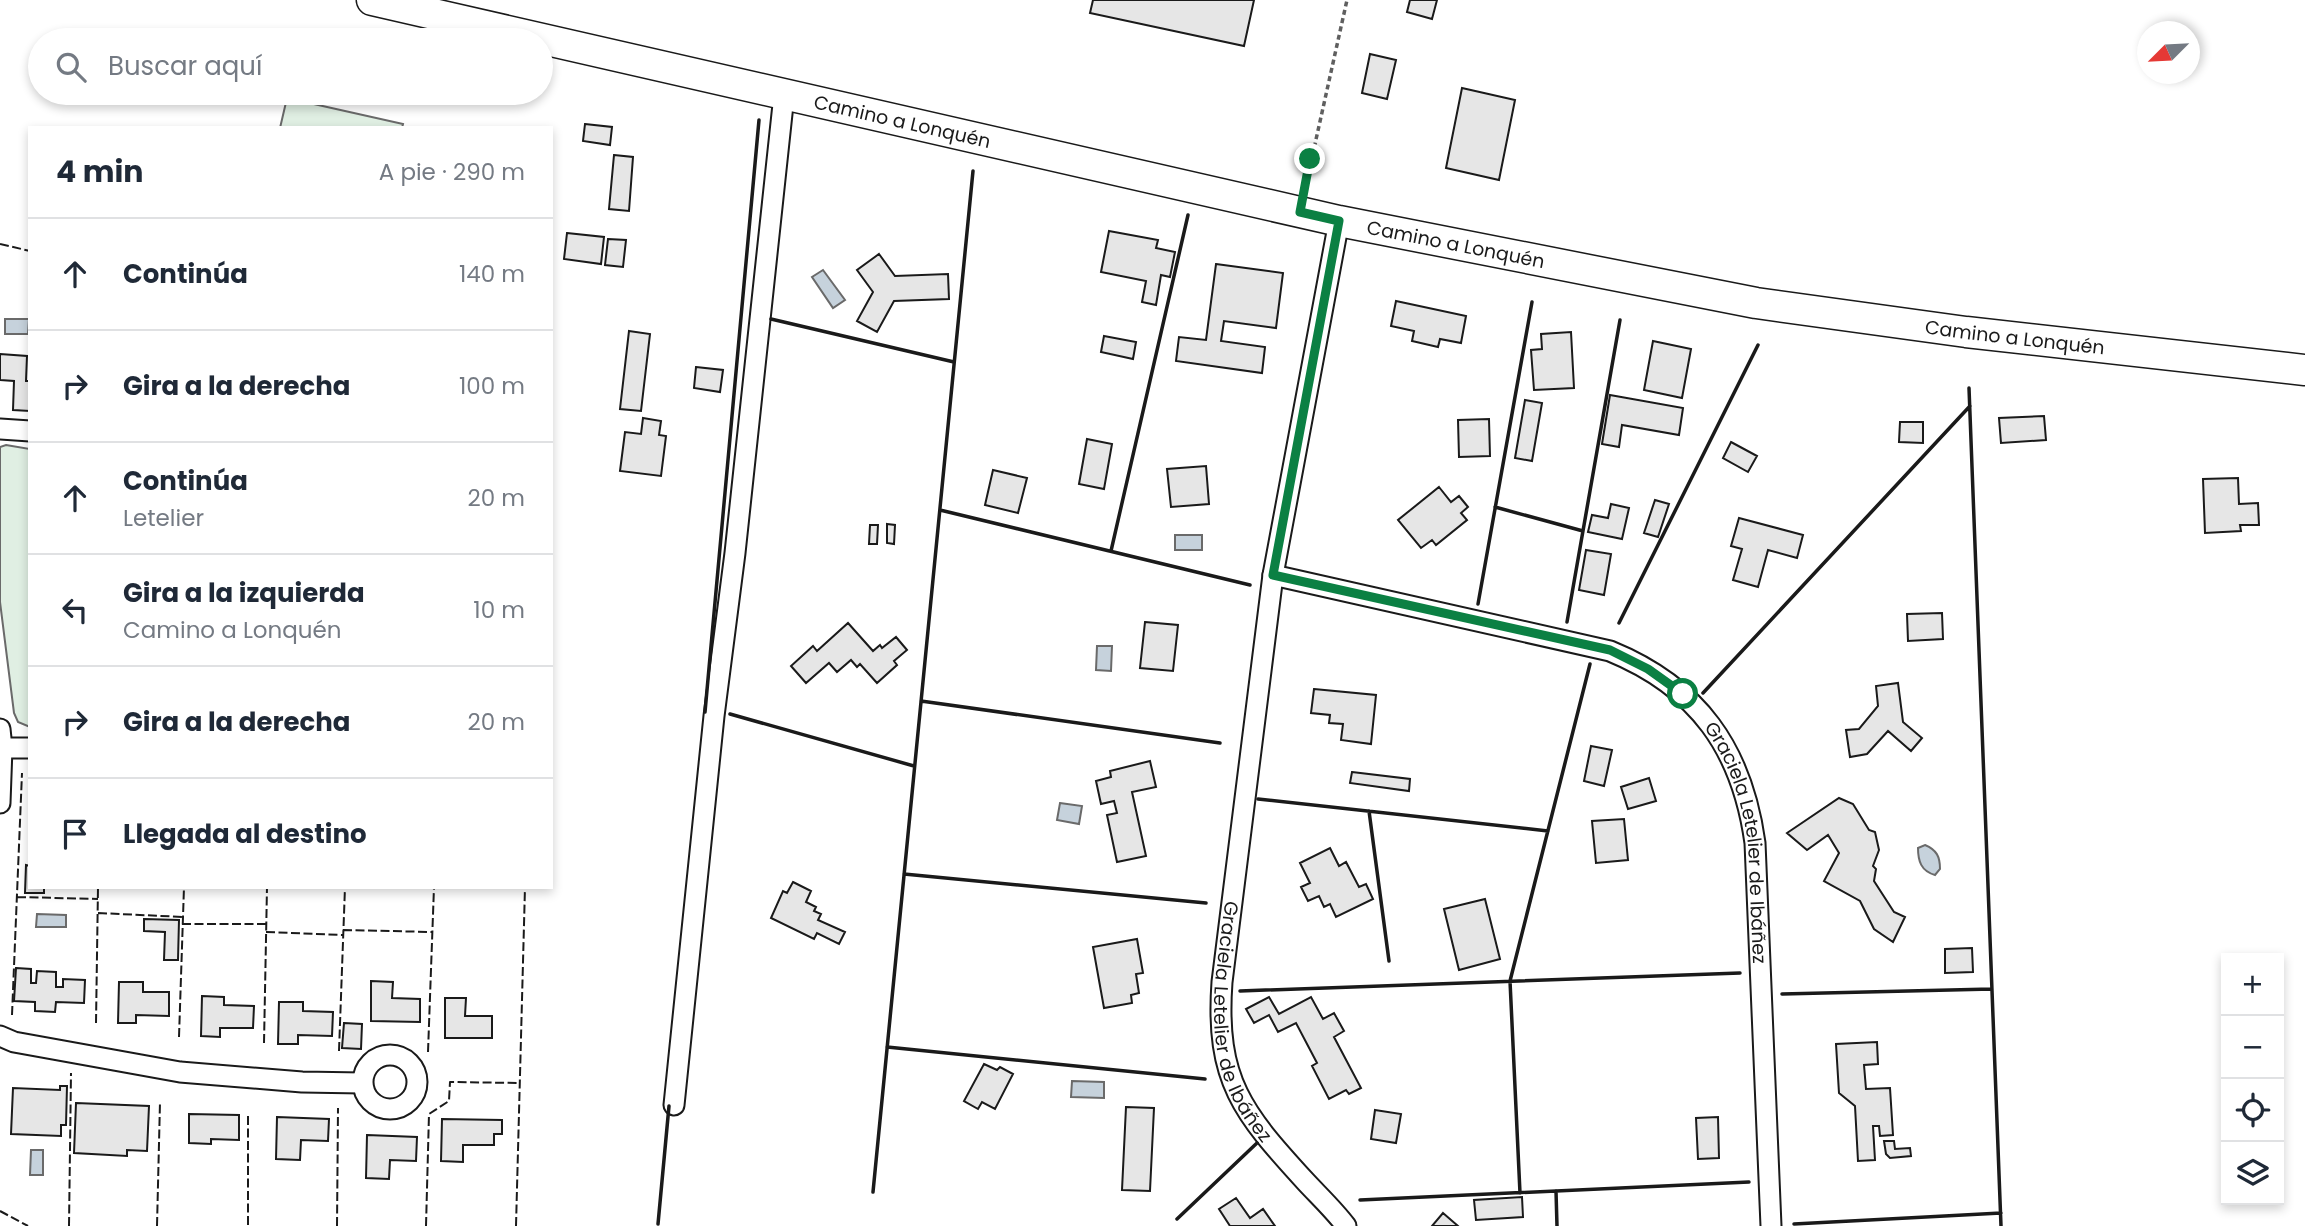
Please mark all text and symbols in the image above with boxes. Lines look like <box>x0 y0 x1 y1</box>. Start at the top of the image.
north arrow <box>2137 21 2200 84</box>
search box <box>28 28 553 105</box>
icon: search <box>52 48 90 86</box>
text: Buscar aquí <box>108 48 262 84</box>
street label: Camino a Lonquén <box>811 88 993 155</box>
route end <box>1294 143 1325 174</box>
text: 4 min <box>56 150 144 193</box>
text: A pie · 290 m <box>379 156 525 188</box>
street label: Camino a Lonquén <box>1364 214 1547 275</box>
icon: ahead <box>56 255 94 293</box>
text: Continúa <box>123 256 248 292</box>
text: 140 m <box>459 258 525 290</box>
street label: Camino a Lonquén <box>1923 313 2106 361</box>
icon: right <box>56 367 94 405</box>
text: Gira a la derecha <box>123 368 351 404</box>
text: 100 m <box>459 370 525 402</box>
text: Continúa <box>123 463 248 499</box>
icon: ahead <box>56 479 94 517</box>
text: 20 m <box>467 482 525 514</box>
text: Letelier <box>123 502 204 534</box>
text: Gira a la izquierda <box>123 575 365 611</box>
icon: left <box>56 591 94 629</box>
text: 10 m <box>473 594 525 626</box>
text: Camino a Lonquén <box>123 614 342 646</box>
route start <box>1667 678 1698 709</box>
icon: right <box>56 703 94 741</box>
text: Gira a la derecha <box>123 704 351 740</box>
text: 20 m <box>467 706 525 738</box>
street label: Graciela Letelier de Ibáñez <box>1698 716 1773 964</box>
icon: arrive <box>56 815 94 853</box>
text: Llegada al destino <box>123 816 367 852</box>
street label: Graciela Letelier de Ibáñez <box>1207 900 1278 1148</box>
map controls <box>2221 953 2284 1205</box>
button: + <box>2221 953 2284 1016</box>
button: − <box>2221 1016 2284 1079</box>
button: locate <box>2221 1079 2284 1142</box>
button: layers <box>2221 1142 2284 1205</box>

